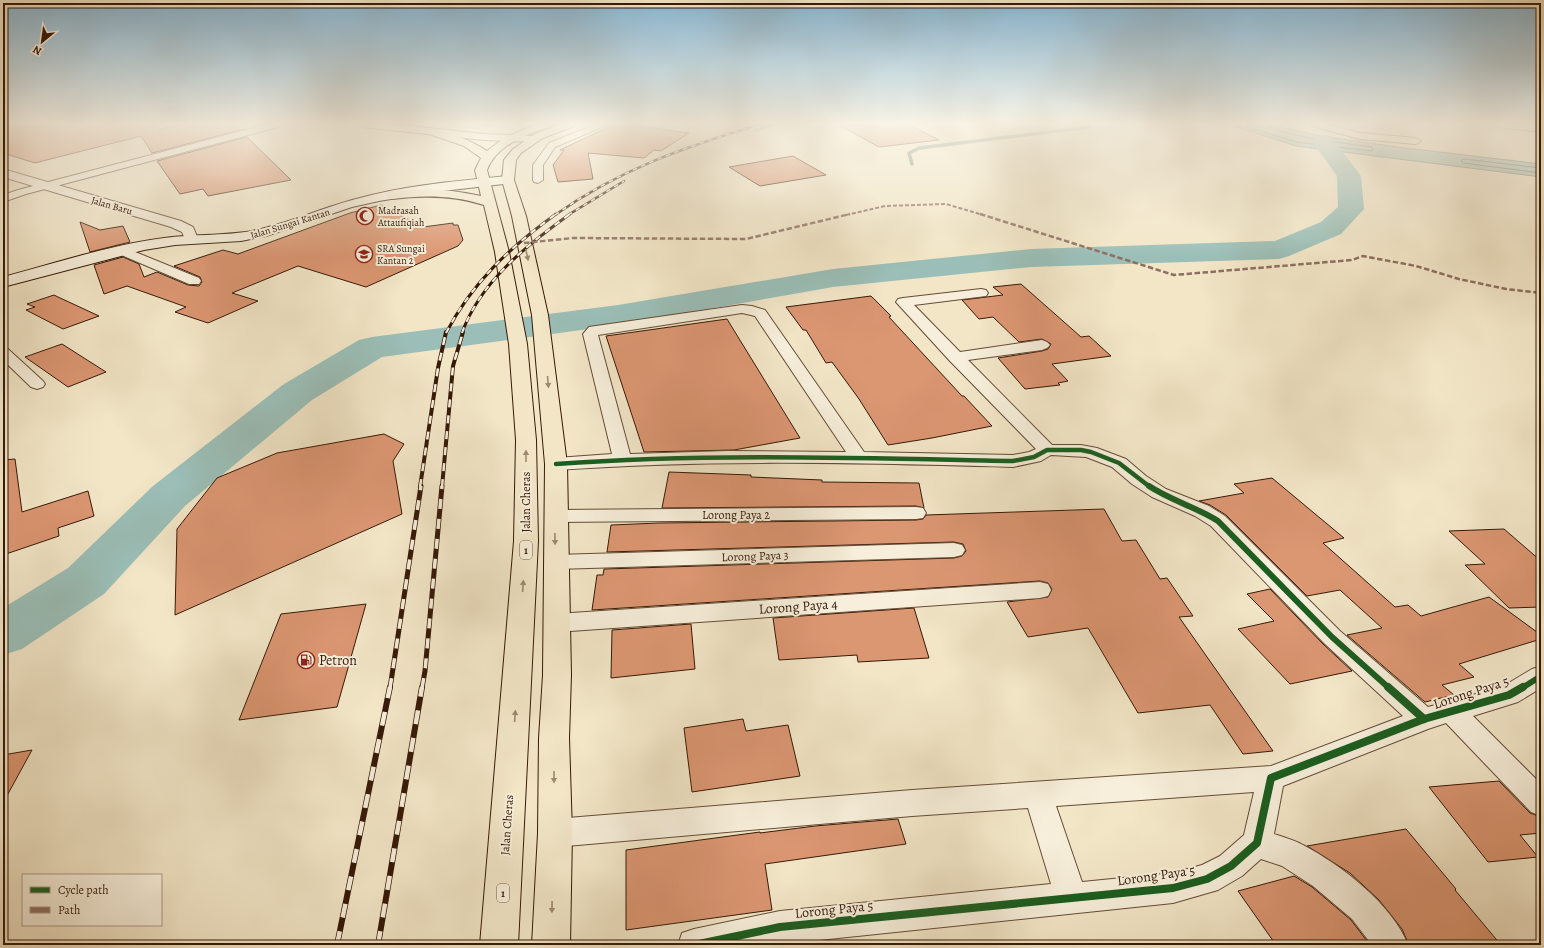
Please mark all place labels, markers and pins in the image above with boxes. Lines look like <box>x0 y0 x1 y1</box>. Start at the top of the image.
place label: Madrasah Attaufiqiah <box>377 204 425 229</box>
mosque icon: Madrasah Attaufiqiah <box>355 206 375 226</box>
place label: SRA Sungai Kantan 2 <box>377 242 425 267</box>
school or university icon: SRA Sungai Kantan 2 <box>354 244 374 264</box>
fuel station icon: Petron <box>296 650 316 670</box>
place label: Petron <box>319 651 357 670</box>

